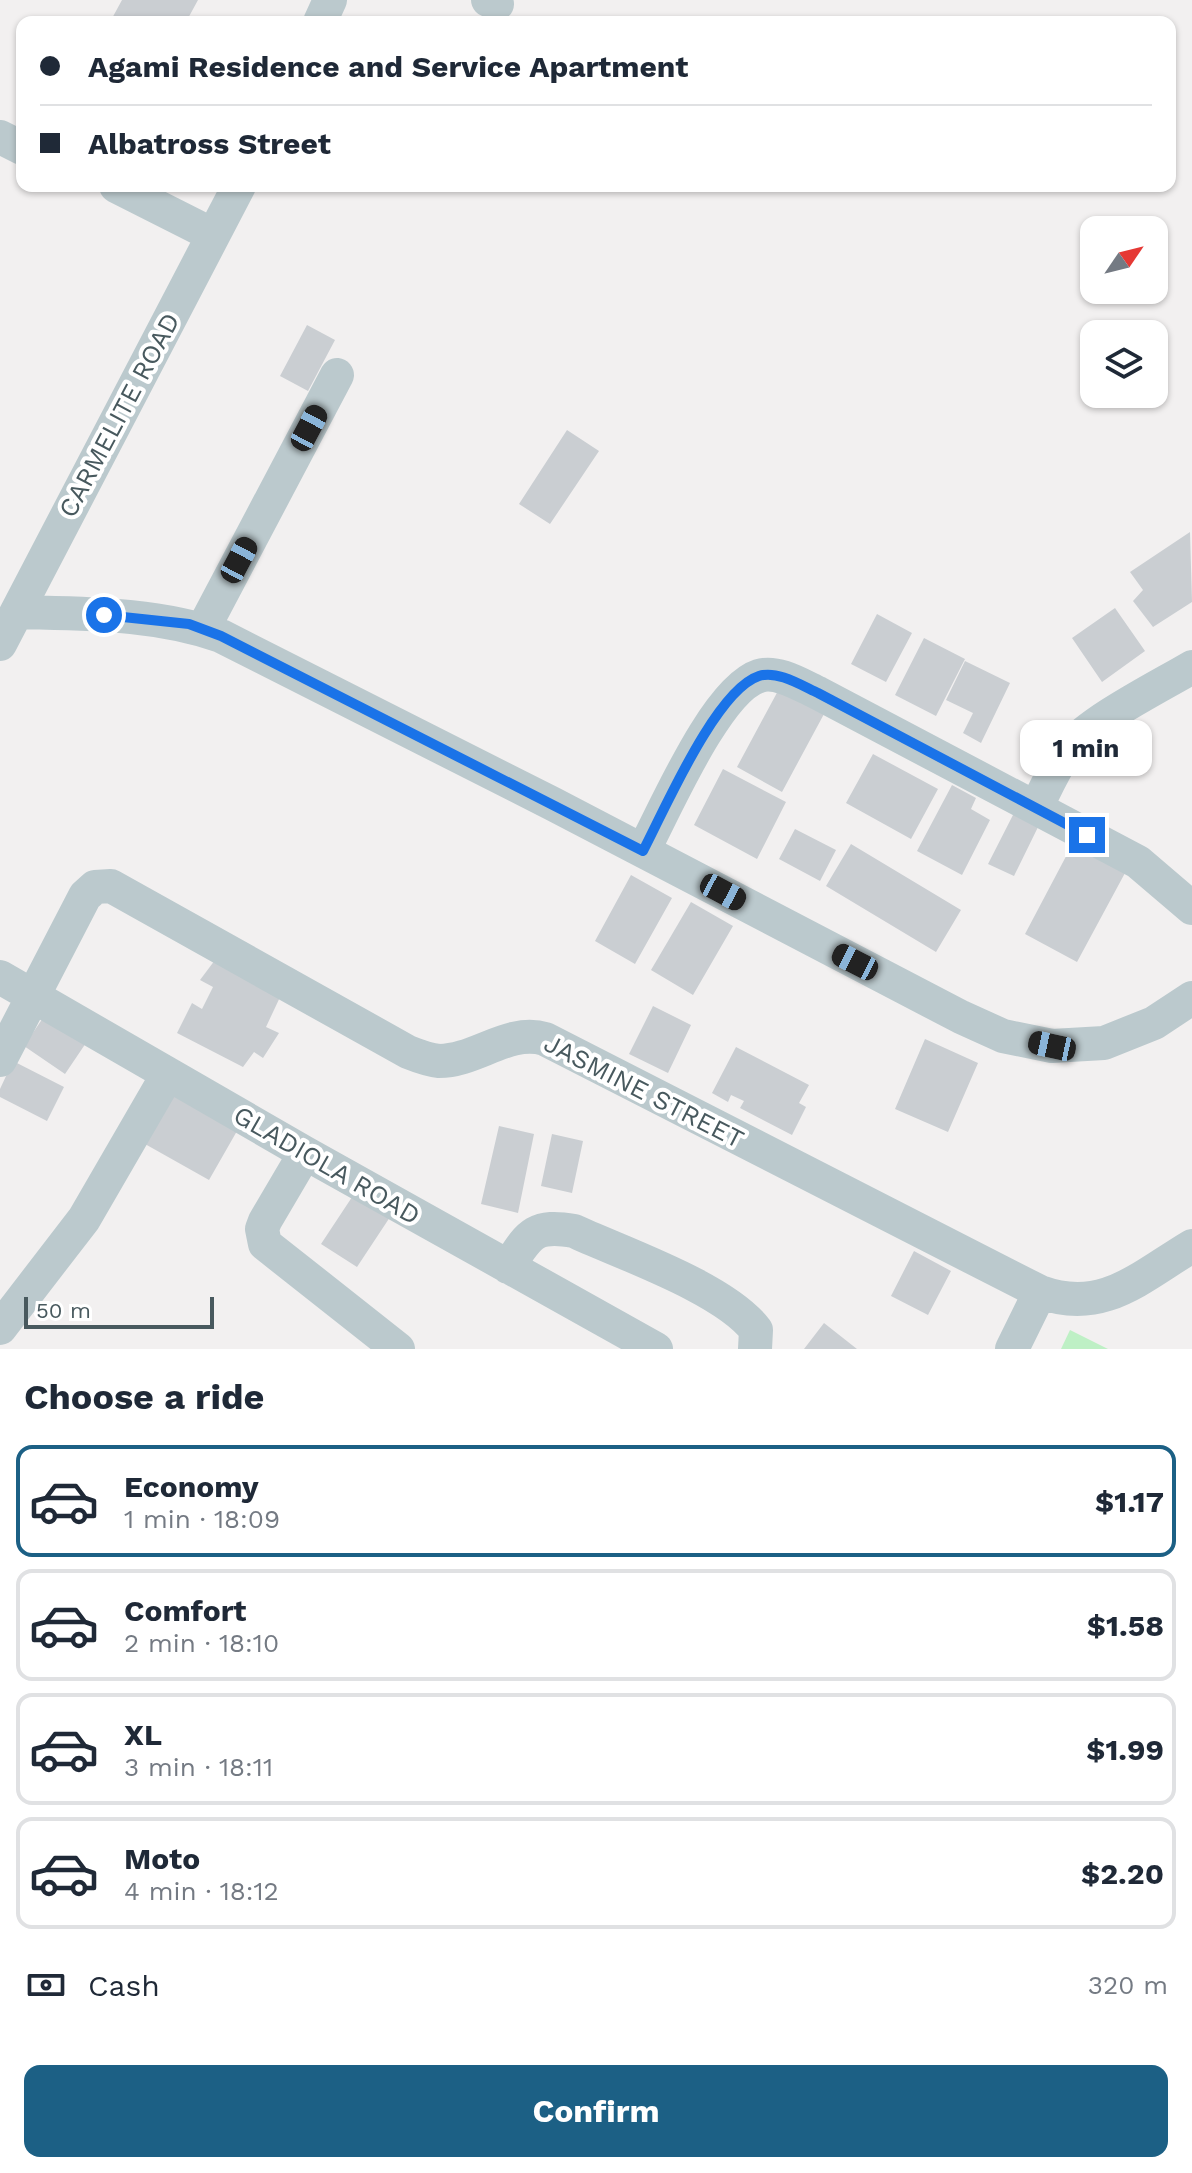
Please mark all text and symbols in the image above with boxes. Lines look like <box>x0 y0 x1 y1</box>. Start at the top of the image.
text: Agami Residence and Service Apartment <box>88 49 688 84</box>
text: Albatross Street <box>88 126 331 161</box>
north arrow <box>1080 216 1168 304</box>
map controls <box>1080 216 1168 408</box>
street label: CARMELITE ROAD <box>52 308 186 522</box>
button: layers <box>1080 320 1168 408</box>
car <box>287 401 331 455</box>
car <box>217 533 261 587</box>
route start <box>86 597 122 633</box>
callout: 1 min <box>1021 719 1153 775</box>
text: 1 min <box>1053 733 1119 763</box>
route end <box>1069 817 1105 853</box>
car <box>696 870 750 914</box>
car <box>828 940 882 984</box>
street label: JASMINE STREET <box>539 1028 749 1154</box>
car <box>1026 1029 1078 1063</box>
street label: GLADIOLA ROAD <box>229 1100 425 1230</box>
scale bar <box>24 1293 214 1329</box>
text: 50 m <box>36 1298 91 1323</box>
text: Choose a ride <box>24 1376 264 1418</box>
icon: car <box>28 1465 100 1537</box>
text: Economy <box>124 1469 259 1504</box>
text: $1.17 <box>1095 1484 1164 1519</box>
text: 1 min · 18:09 <box>124 1504 280 1534</box>
icon: car <box>28 1589 100 1661</box>
text: Comfort <box>124 1593 246 1628</box>
text: $1.58 <box>1087 1608 1164 1643</box>
text: 2 min · 18:10 <box>124 1628 279 1658</box>
icon: car <box>28 1713 100 1785</box>
text: XL <box>124 1717 162 1752</box>
text: $1.99 <box>1086 1732 1164 1767</box>
text: 3 min · 18:11 <box>124 1752 273 1782</box>
icon: car <box>28 1837 100 1909</box>
text: Moto <box>124 1841 200 1876</box>
text: $2.20 <box>1081 1856 1164 1891</box>
text: 4 min · 18:12 <box>124 1876 279 1906</box>
icon: cash <box>24 1963 68 2007</box>
text: Cash <box>88 1968 160 2003</box>
text: 320 m <box>1088 1970 1168 2000</box>
button: Confirm <box>24 2065 1168 2157</box>

